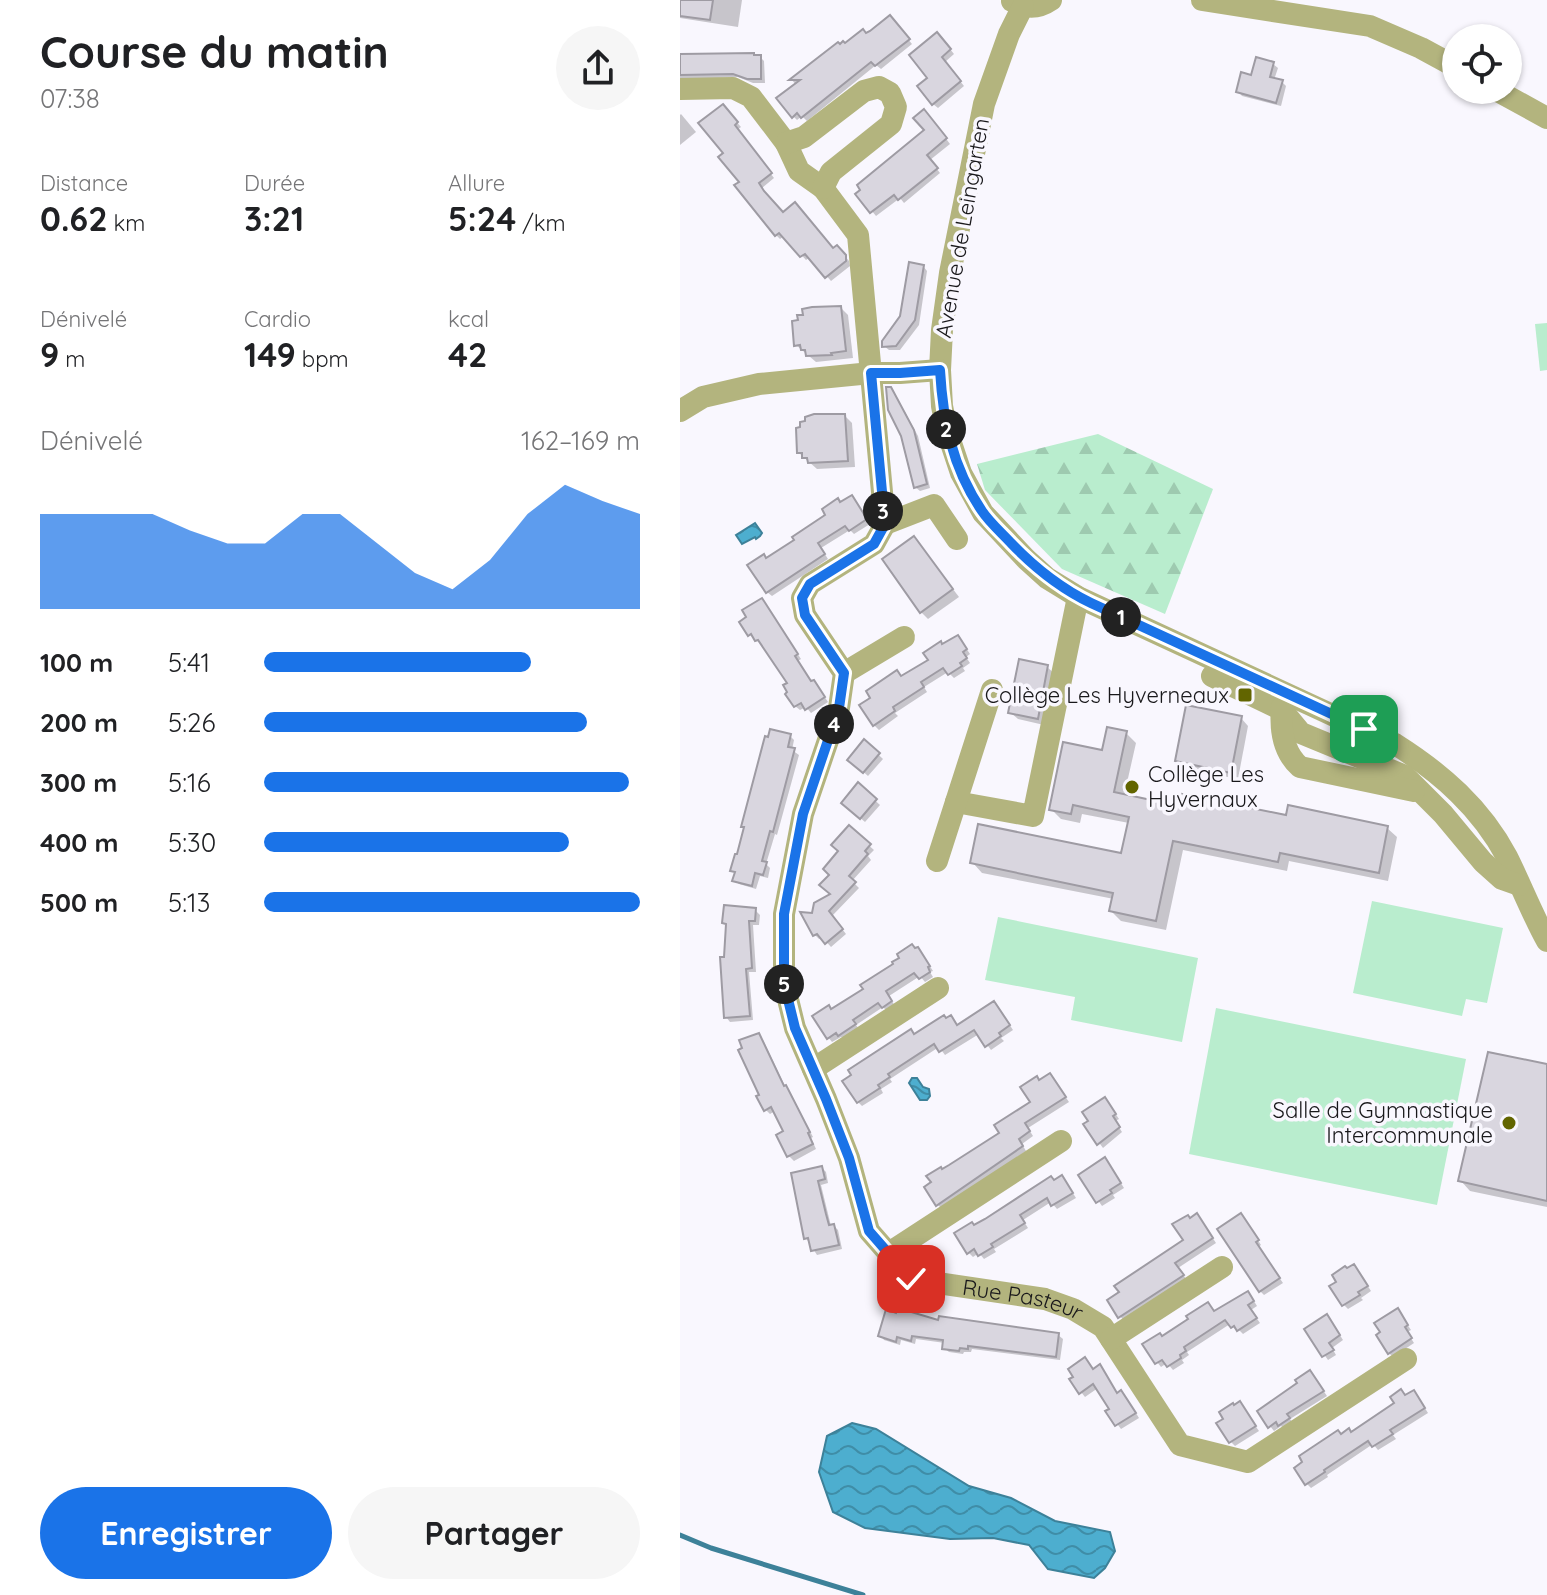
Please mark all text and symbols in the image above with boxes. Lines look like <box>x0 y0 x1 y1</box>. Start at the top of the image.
text: Course du matin <box>40 24 389 79</box>
map controls <box>1442 24 1522 104</box>
button: locate <box>1442 24 1522 104</box>
button: share <box>556 26 640 110</box>
text: 07:38 <box>40 82 100 115</box>
street label: Avenue de Leingarten <box>929 116 995 340</box>
text: Distance <box>40 169 128 197</box>
text: Durée <box>244 169 305 197</box>
text: Allure <box>448 169 505 197</box>
text: 0.62 <box>40 197 108 240</box>
text: 3:21 <box>244 197 304 240</box>
text: 5:24 <box>448 197 516 240</box>
text: km <box>108 209 145 237</box>
text: /km <box>516 209 566 237</box>
text: Dénivelé <box>40 305 127 333</box>
text: Cardio <box>244 305 311 333</box>
text: kcal <box>448 305 489 333</box>
text: 9 <box>40 333 59 376</box>
text: 149 <box>244 333 296 376</box>
text: 42 <box>448 333 487 376</box>
text: m <box>59 345 85 373</box>
text: bpm <box>296 345 349 373</box>
pin: 2 <box>926 409 966 449</box>
text: 2 <box>940 415 952 443</box>
text: Dénivelé <box>40 424 143 457</box>
text: 162–169 m <box>521 424 640 457</box>
pin: 3 <box>863 491 903 531</box>
text: 3 <box>877 497 889 525</box>
pin: 1 <box>1101 597 1141 637</box>
text: 1 <box>1117 603 1125 631</box>
text: 100 m <box>40 646 113 679</box>
text: 5:41 <box>168 646 210 679</box>
place label: Collège Les Hyverneaux <box>985 681 1229 709</box>
marker: Collège Les Hyverneaux <box>1236 686 1254 704</box>
pin <box>1330 695 1398 763</box>
pin: 4 <box>814 704 854 744</box>
text: 200 m <box>40 706 118 739</box>
text: 5:26 <box>168 706 215 739</box>
icon: arrive <box>1342 707 1386 751</box>
text: 4 <box>828 710 840 738</box>
place label: Collège Les Hyvernaux <box>1148 760 1264 813</box>
text: 300 m <box>40 766 117 799</box>
text: 5:16 <box>168 766 211 799</box>
marker: Collège Les Hyvernaux <box>1123 778 1141 796</box>
text: 400 m <box>40 826 118 859</box>
text: 5:30 <box>168 826 216 859</box>
text: 500 m <box>40 886 118 919</box>
text: 5:13 <box>168 886 210 919</box>
pin: 5 <box>764 964 804 1004</box>
text: 5 <box>778 970 790 998</box>
place label: Salle de Gymnastique Intercommunale <box>1273 1096 1493 1149</box>
marker: Salle de Gymnastique Intercommunale <box>1500 1114 1518 1132</box>
pin <box>877 1245 945 1313</box>
icon: check <box>889 1257 933 1301</box>
street label: Rue Pasteur <box>961 1273 1089 1326</box>
button: Enregistrer <box>40 1487 332 1579</box>
button: Partager <box>348 1487 640 1579</box>

